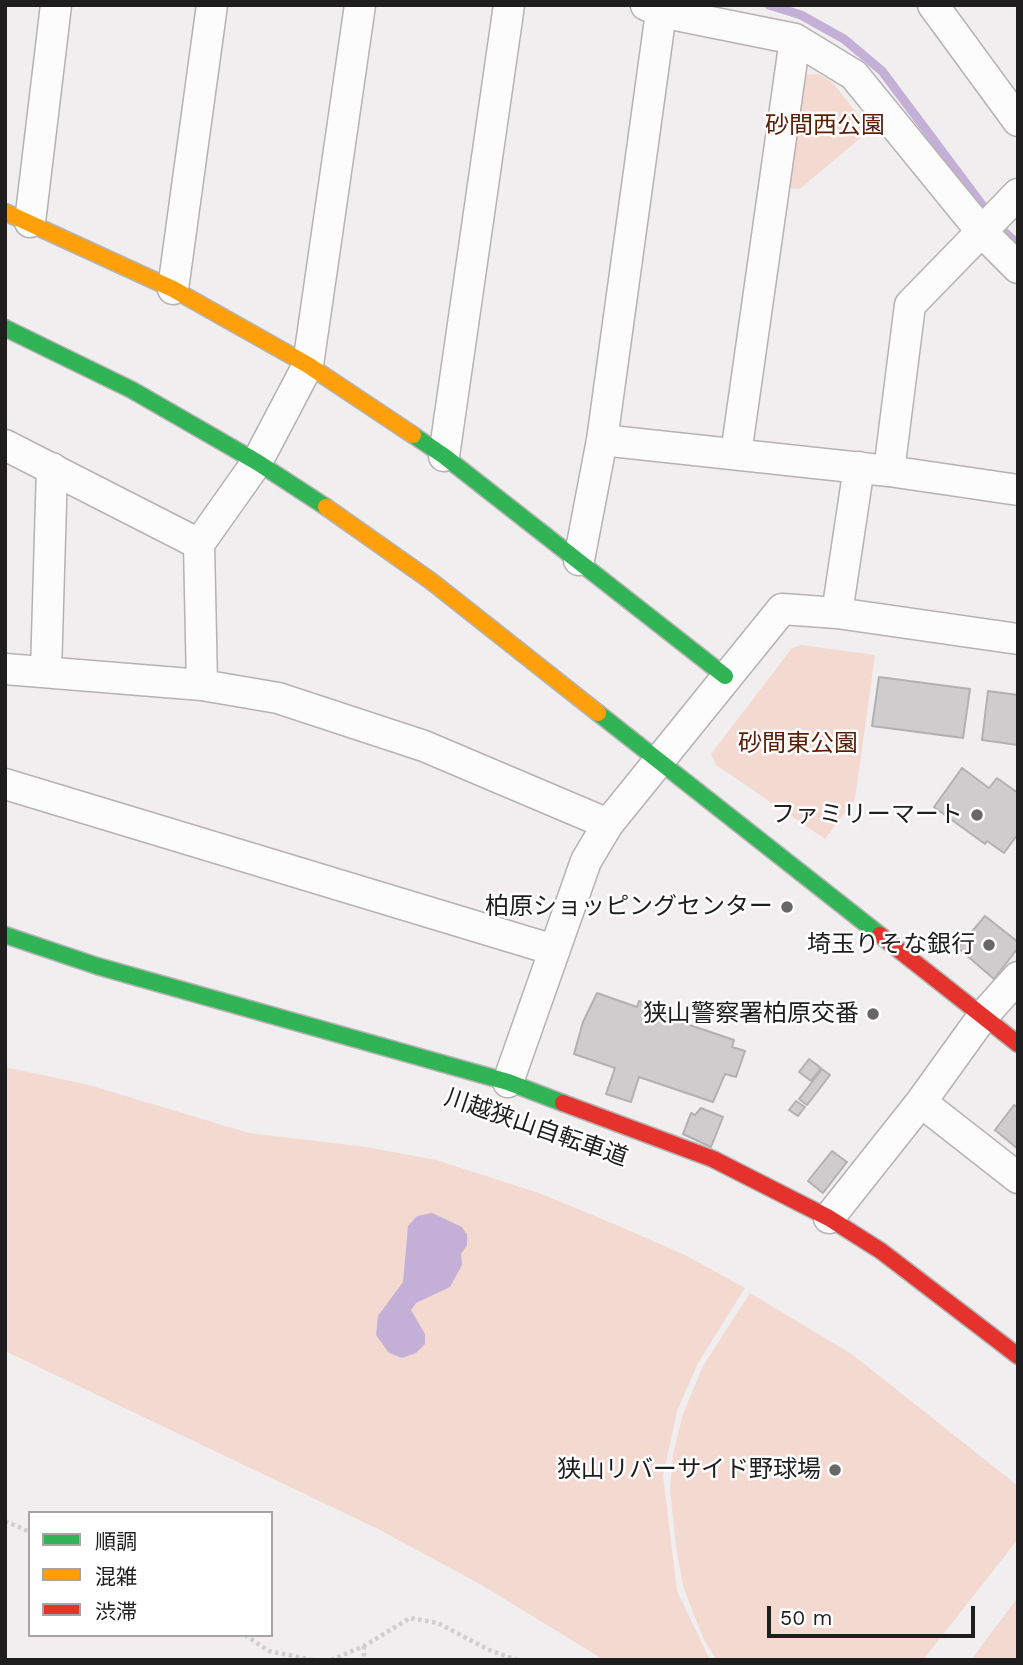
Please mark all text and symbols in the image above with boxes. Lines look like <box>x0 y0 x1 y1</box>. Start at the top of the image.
park label: 砂間西公園 <box>765 112 885 140</box>
park label: 砂間東公園 <box>738 730 858 758</box>
place label: ファミリーマート <box>771 801 963 829</box>
marker: ファミリーマート <box>969 807 985 823</box>
place label: 柏原ショッピングセンター <box>485 893 773 921</box>
marker: 柏原ショッピングセンター <box>779 899 795 915</box>
place label: 埼玉りそな銀行 <box>807 931 975 959</box>
marker: 埼玉りそな銀行 <box>981 937 997 953</box>
place label: 狭山警察署柏原交番 <box>643 1000 859 1028</box>
marker: 狭山警察署柏原交番 <box>865 1006 881 1022</box>
street label: 川越狭山自転車道 <box>441 1083 631 1173</box>
place label: 狭山リバーサイド野球場 <box>557 1456 821 1484</box>
marker: 狭山リバーサイド野球場 <box>827 1462 843 1478</box>
legend <box>28 1511 273 1637</box>
text: 順調 <box>95 1529 137 1554</box>
text: 混雑 <box>95 1564 137 1589</box>
scale bar <box>771 1592 979 1636</box>
text: 渋滞 <box>95 1599 137 1624</box>
text: 50 m <box>780 1605 832 1630</box>

